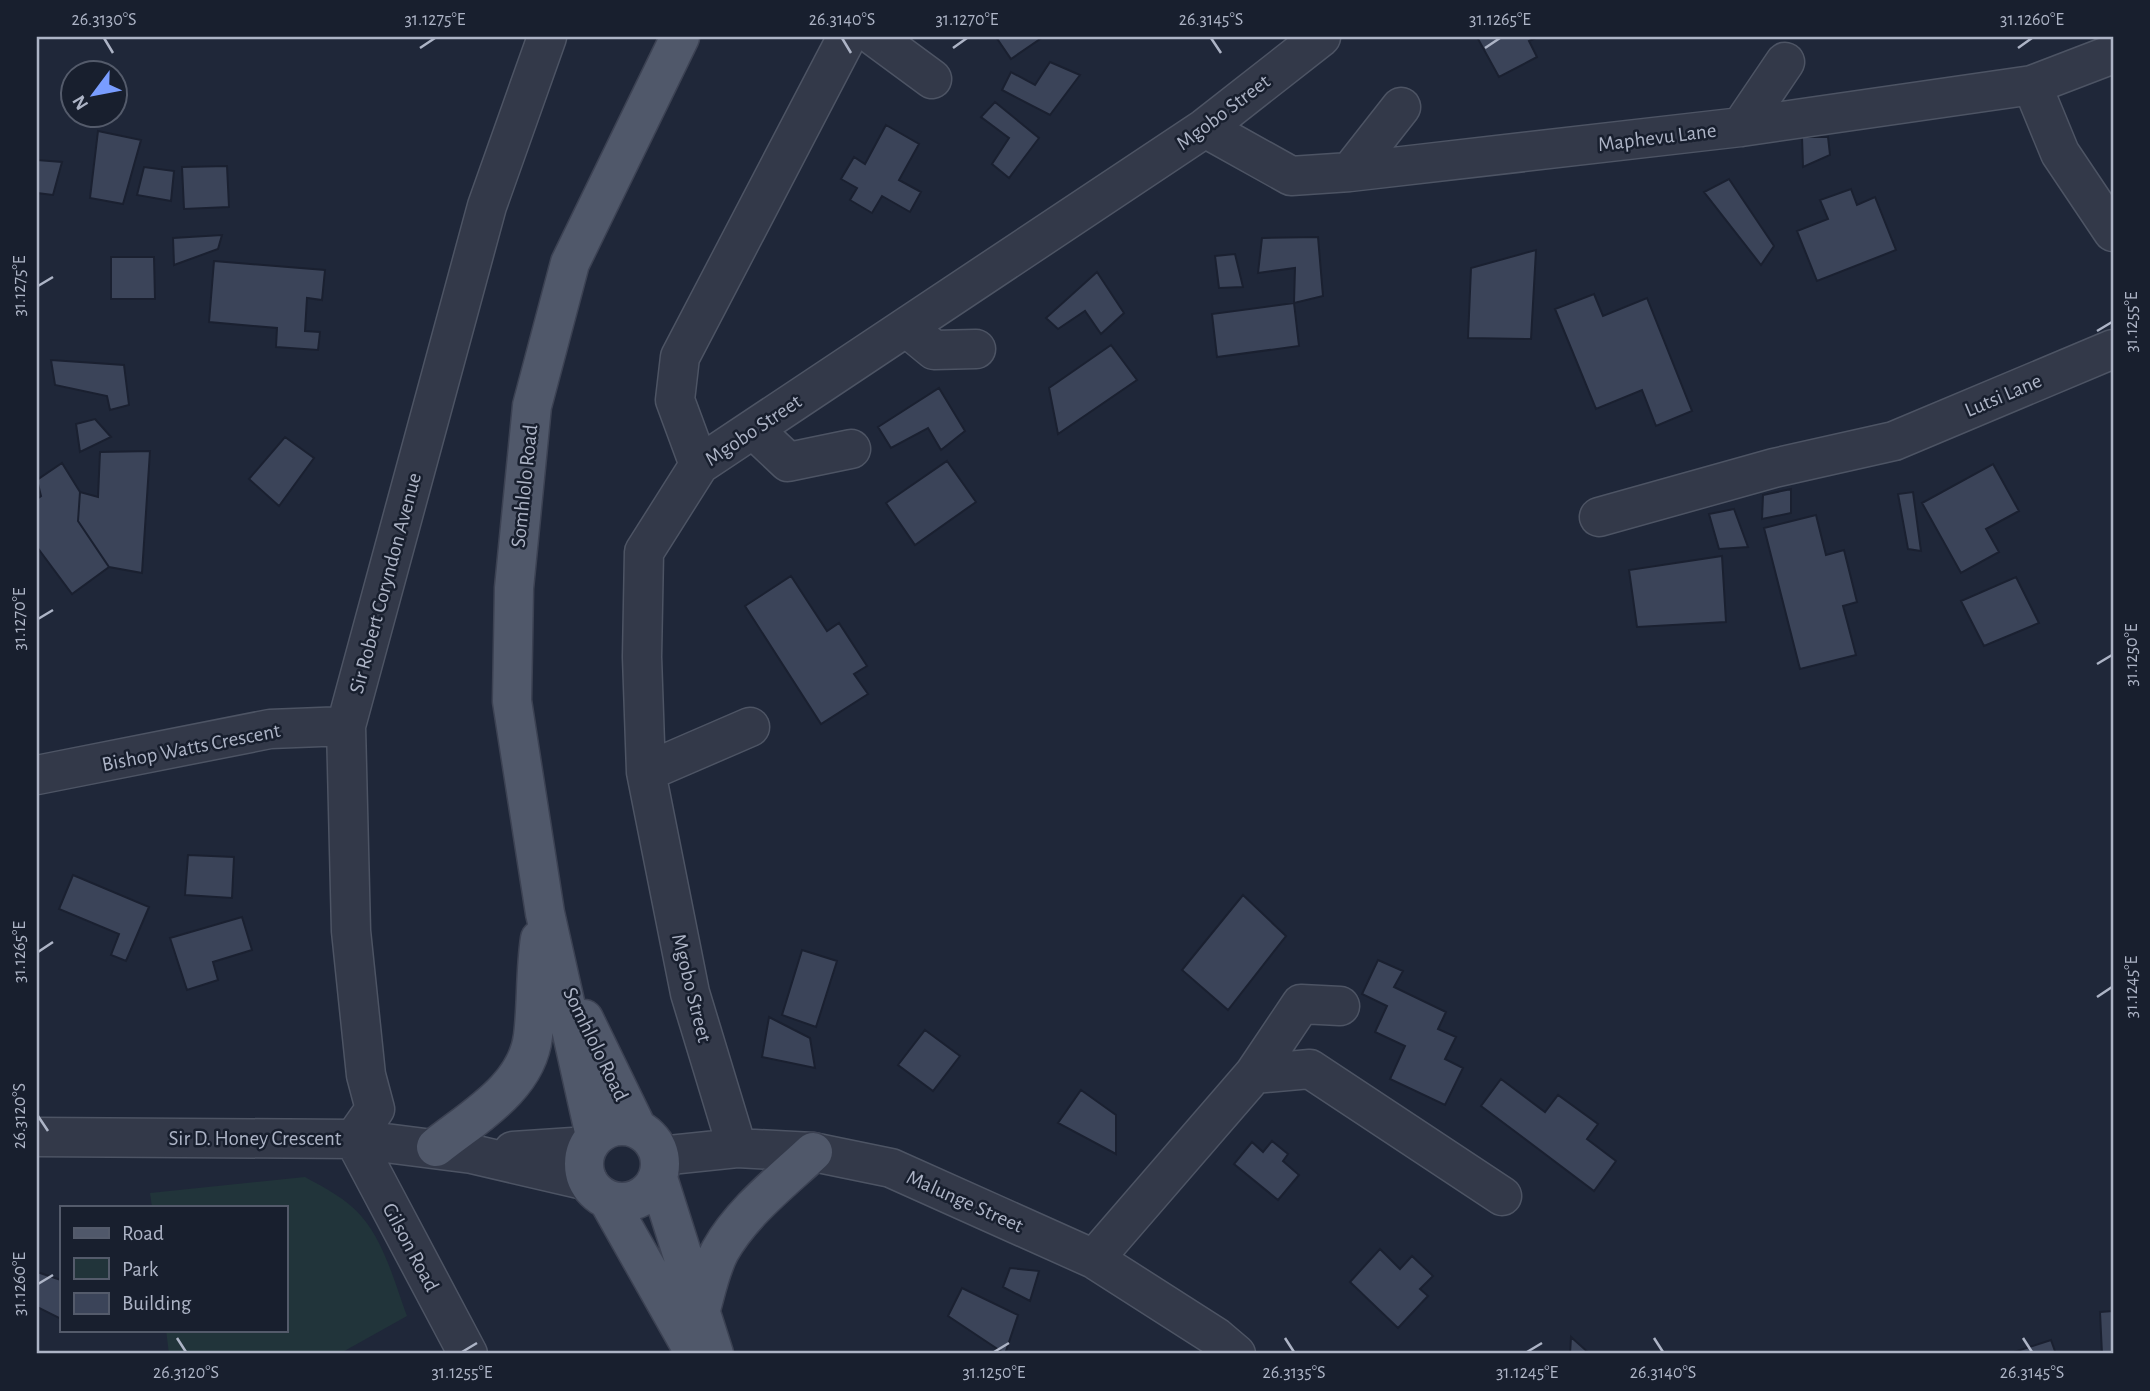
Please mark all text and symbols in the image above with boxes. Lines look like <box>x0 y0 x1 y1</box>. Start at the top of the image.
text: 26.3130°S <box>71 11 137 29</box>
text: 31.1275°E <box>404 11 466 29</box>
text: 26.3140°S <box>809 11 875 29</box>
text: 31.1270°E <box>935 11 999 29</box>
text: 26.3145°S <box>1179 11 1243 29</box>
text: 31.1265°E <box>1469 11 1531 29</box>
text: 31.1260°E <box>2000 11 2064 29</box>
north arrow <box>60 60 130 130</box>
street label: Mgobo Street <box>1173 70 1274 154</box>
text: N <box>69 92 92 113</box>
street label: Maphevu Lane <box>1597 120 1717 155</box>
text: 31.1275°E <box>11 255 29 317</box>
text: 31.1255°E <box>2123 291 2141 353</box>
street label: Lutsi Lane <box>1962 370 2045 421</box>
street label: Mgobo Street <box>701 390 805 470</box>
street label: Somhlolo Road <box>508 423 541 549</box>
street label: Sir Robert Coryndon Avenue <box>346 470 425 696</box>
text: 31.1270°E <box>11 587 29 651</box>
text: 31.1250°E <box>2123 623 2141 687</box>
street label: Bishop Watts Crescent <box>100 720 282 775</box>
text: 31.1265°E <box>11 921 29 983</box>
street label: Mgobo Street <box>668 932 715 1045</box>
text: 31.1245°E <box>2123 956 2141 1018</box>
street label: Somhlolo Road <box>559 984 632 1104</box>
text: 26.3120°S <box>11 1083 29 1149</box>
street label: Sir D. Honey Crescent <box>168 1128 342 1149</box>
street label: Malunge Street <box>903 1166 1027 1237</box>
street label: Gilson Road <box>379 1200 443 1295</box>
legend <box>60 1206 287 1332</box>
text: Road <box>122 1223 164 1244</box>
text: 31.1260°E <box>11 1252 29 1316</box>
text: Park <box>122 1259 159 1280</box>
text: Building <box>122 1293 192 1314</box>
text: 26.3120°S <box>153 1364 219 1382</box>
text: 31.1255°E <box>431 1364 493 1382</box>
text: 31.1250°E <box>962 1364 1026 1382</box>
text: 26.3135°S <box>1262 1364 1326 1382</box>
text: 31.1245°E <box>1496 1364 1558 1382</box>
text: 26.3140°S <box>1630 1364 1696 1382</box>
text: 26.3145°S <box>2000 1364 2064 1382</box>

